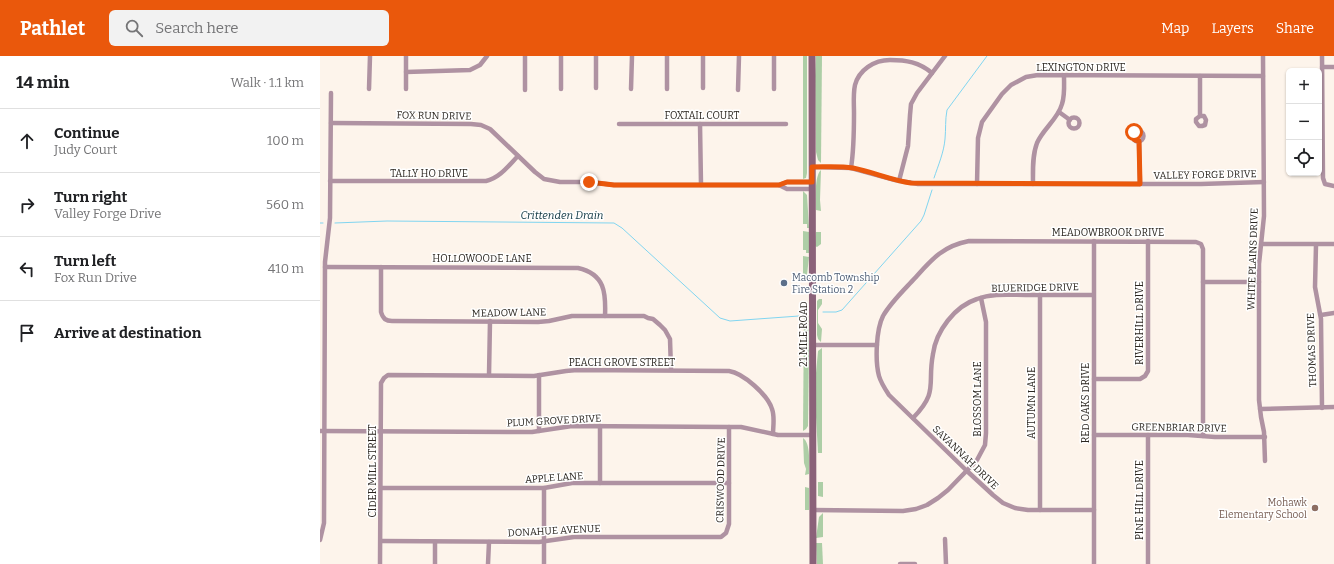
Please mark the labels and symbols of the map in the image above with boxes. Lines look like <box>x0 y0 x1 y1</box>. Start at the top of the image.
street label: LEXINGTON DRIVE <box>1036 62 1126 74</box>
street label: FOX RUN DRIVE <box>396 109 472 123</box>
street label: FOXTAIL COURT <box>665 110 740 122</box>
route start <box>1125 123 1143 141</box>
street label: TALLY HO DRIVE <box>390 168 468 180</box>
street label: VALLEY FORGE DRIVE <box>1153 168 1257 182</box>
route end <box>580 173 598 191</box>
street label: WHITE PLAINS DRIVE <box>1245 208 1261 310</box>
water label: Crittenden Drain <box>521 209 604 222</box>
street label: MEADOWBROOK DRIVE <box>1052 227 1164 239</box>
street label: HOLLOWOODE LANE <box>432 253 532 265</box>
place label: Macomb Township Fire Station 2 <box>792 272 879 296</box>
marker: Macomb Township Fire Station 2 <box>779 278 789 288</box>
street label: BLUERIDGE DRIVE <box>991 281 1079 295</box>
street label: RIVERHILL DRIVE <box>1134 281 1146 365</box>
street label: 21 MILE ROAD <box>798 301 810 367</box>
street label: MEADOW LANE <box>472 306 546 320</box>
street label: THOMAS DRIVE <box>1305 313 1319 387</box>
street label: PEACH GROVE STREET <box>569 357 675 369</box>
street label: BLOSSOM LANE <box>972 361 984 437</box>
street label: RED OAKS DRIVE <box>1080 363 1092 443</box>
street label: AUTUMN LANE <box>1026 367 1038 439</box>
street label: PLUM GROVE DRIVE <box>506 413 602 429</box>
street label: GREENBRIAR DRIVE <box>1131 421 1227 435</box>
street label: SAVANNAH DRIVE <box>930 423 1001 492</box>
street label: CIDER MILL STREET <box>367 424 379 518</box>
street label: CRISWOOD DRIVE <box>714 437 728 523</box>
street label: PINE HILL DRIVE <box>1134 460 1146 540</box>
street label: APPLE LANE <box>525 470 584 486</box>
place label: Mohawk Elementary School <box>1219 497 1307 521</box>
marker: Mohawk Elementary School <box>1310 503 1320 513</box>
street label: DONAHUE AVENUE <box>507 523 601 539</box>

